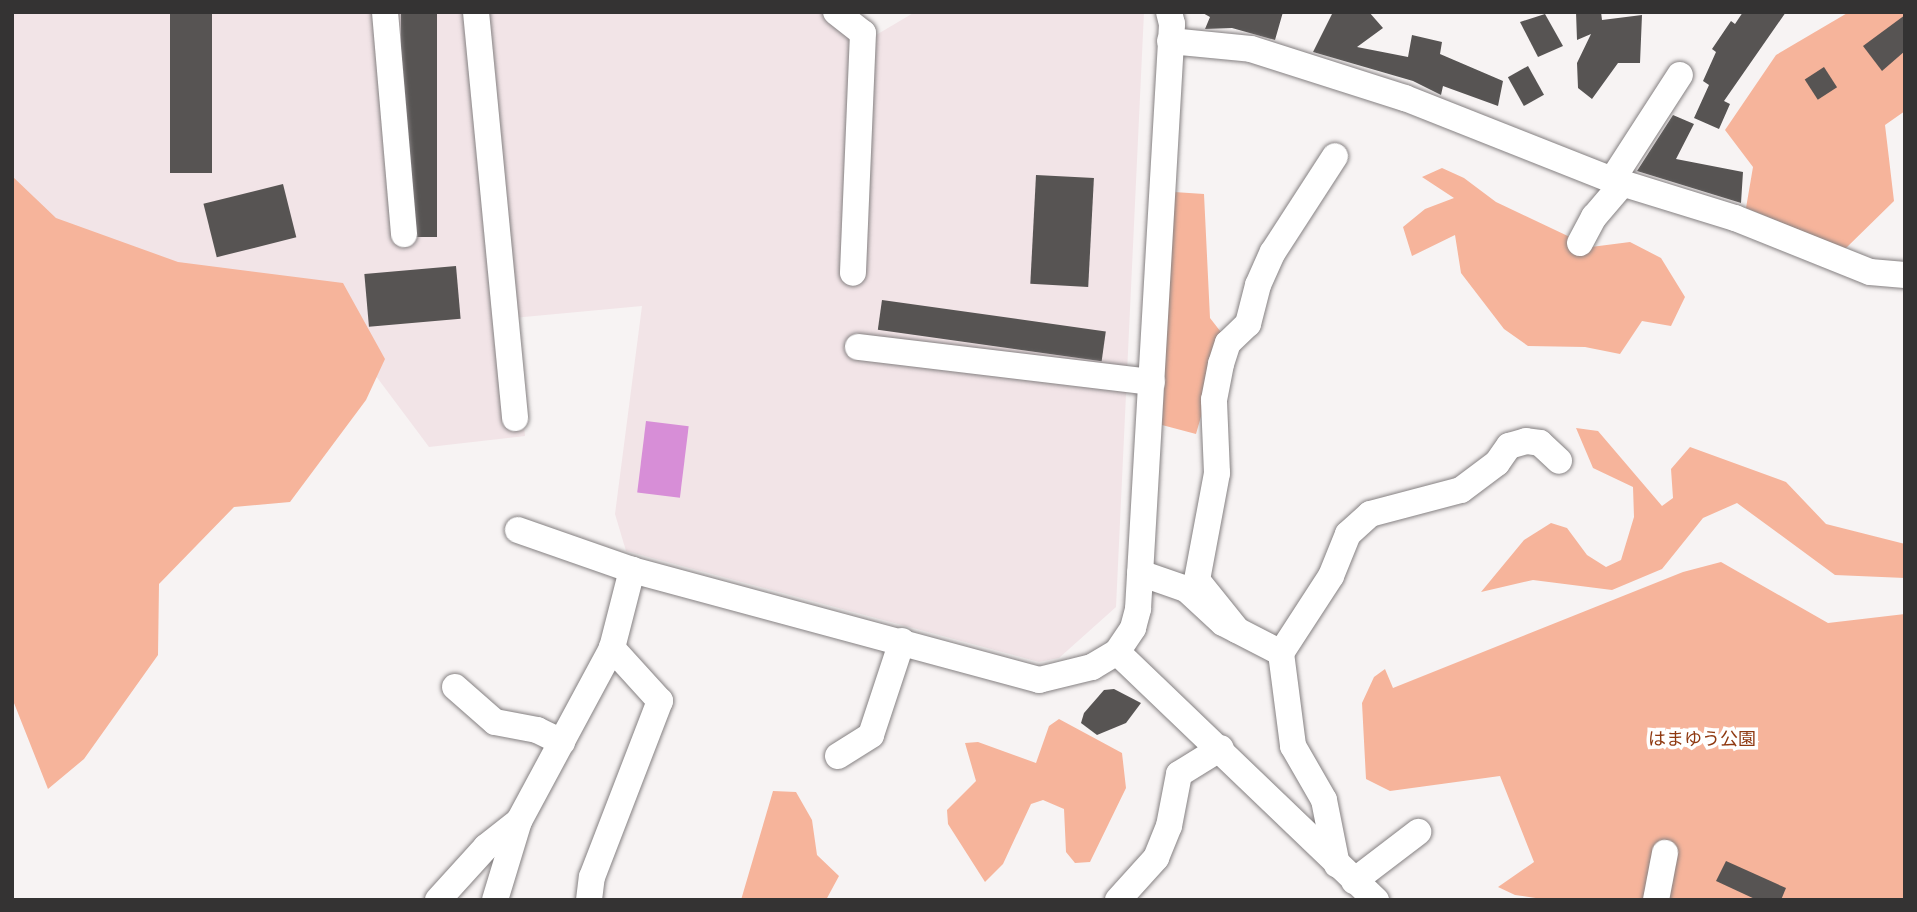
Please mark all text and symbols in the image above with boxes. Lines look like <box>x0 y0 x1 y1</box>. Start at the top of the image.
park label: はまゆう公園 <box>1648 728 1756 750</box>

